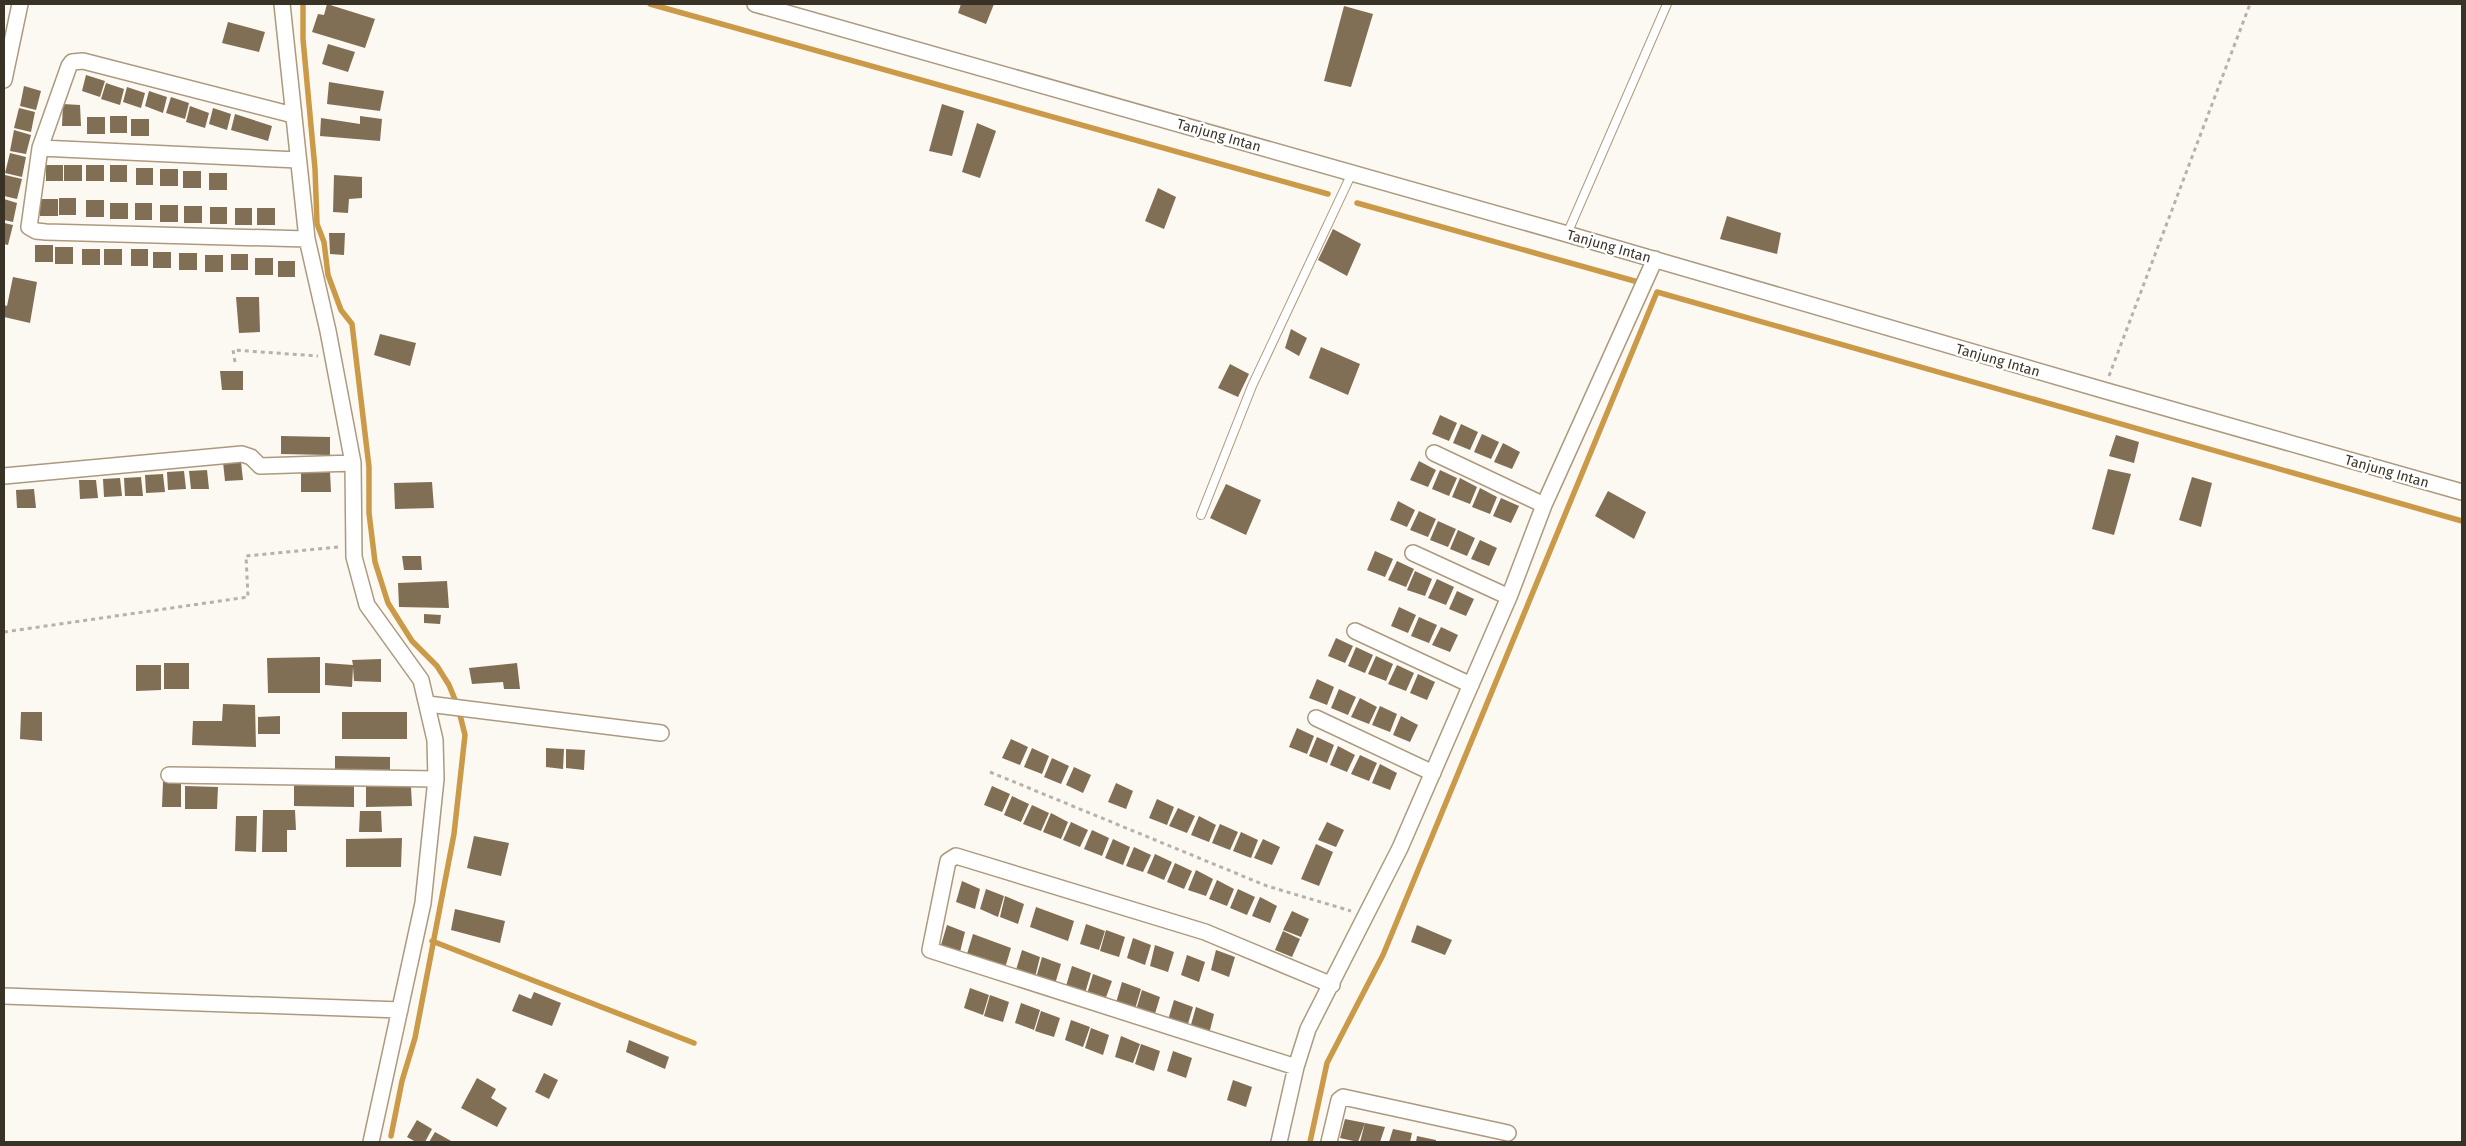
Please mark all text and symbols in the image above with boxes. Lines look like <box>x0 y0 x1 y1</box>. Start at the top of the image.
street label: Tanjung Intan <box>1175 115 1263 156</box>
street label: Tanjung Intan <box>1565 226 1653 267</box>
street label: Tanjung Intan <box>1954 340 2042 381</box>
street label: Tanjung Intan <box>2343 451 2431 492</box>

